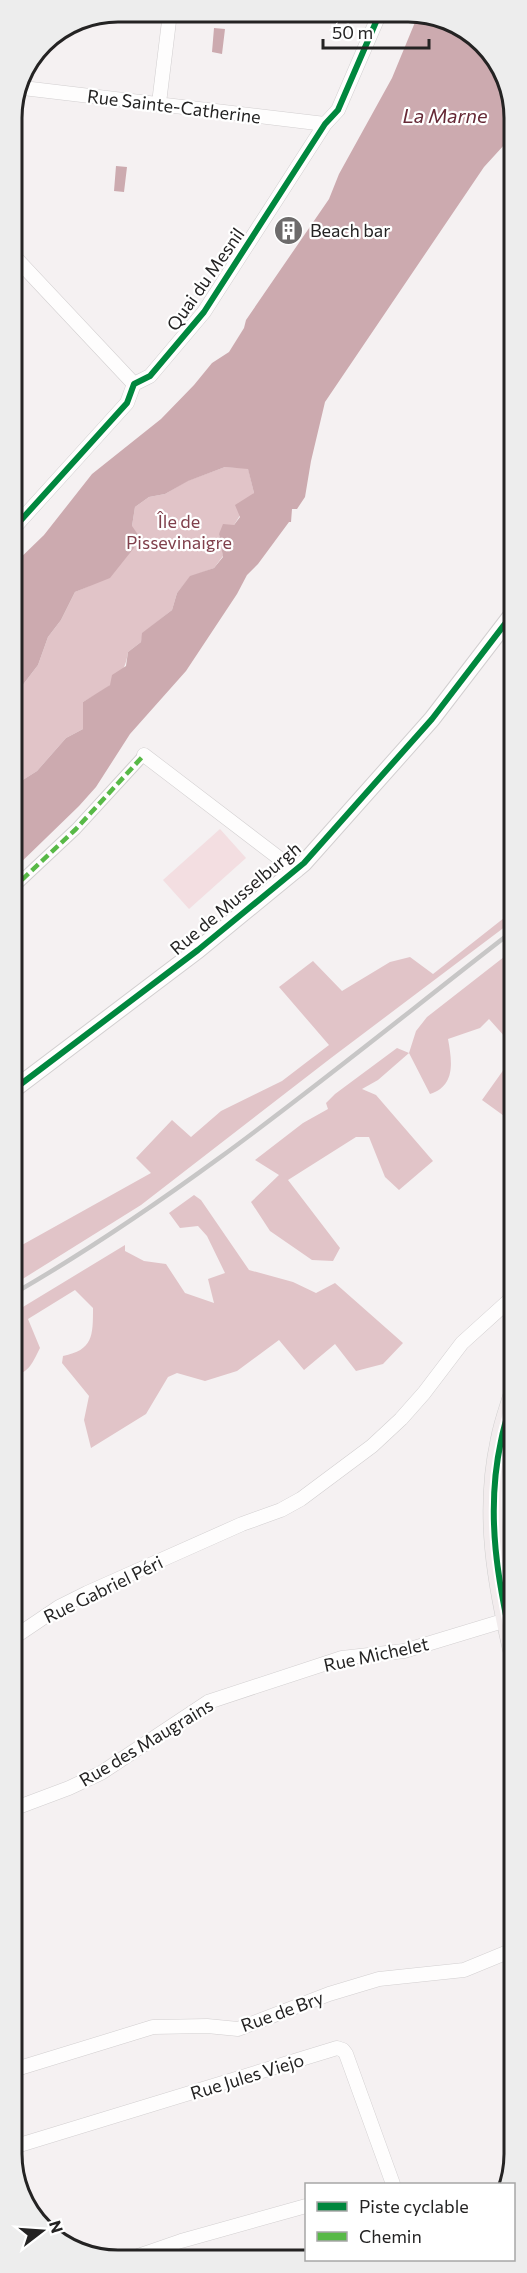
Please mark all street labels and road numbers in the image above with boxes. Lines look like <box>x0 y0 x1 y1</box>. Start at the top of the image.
street label: Rue Sainte-Catherine <box>86 84 262 128</box>
street label: Quai du Mesnil <box>161 223 249 335</box>
street label: Rue de Musselburgh <box>165 837 305 959</box>
street label: Rue Gabriel Péri <box>40 1551 166 1627</box>
street label: Rue Michelet <box>321 1632 431 1676</box>
street label: Rue des Maugrains <box>75 1693 217 1791</box>
street label: Rue de Bry <box>238 1986 326 2036</box>
street label: Rue Jules Viejo <box>187 2048 307 2104</box>

